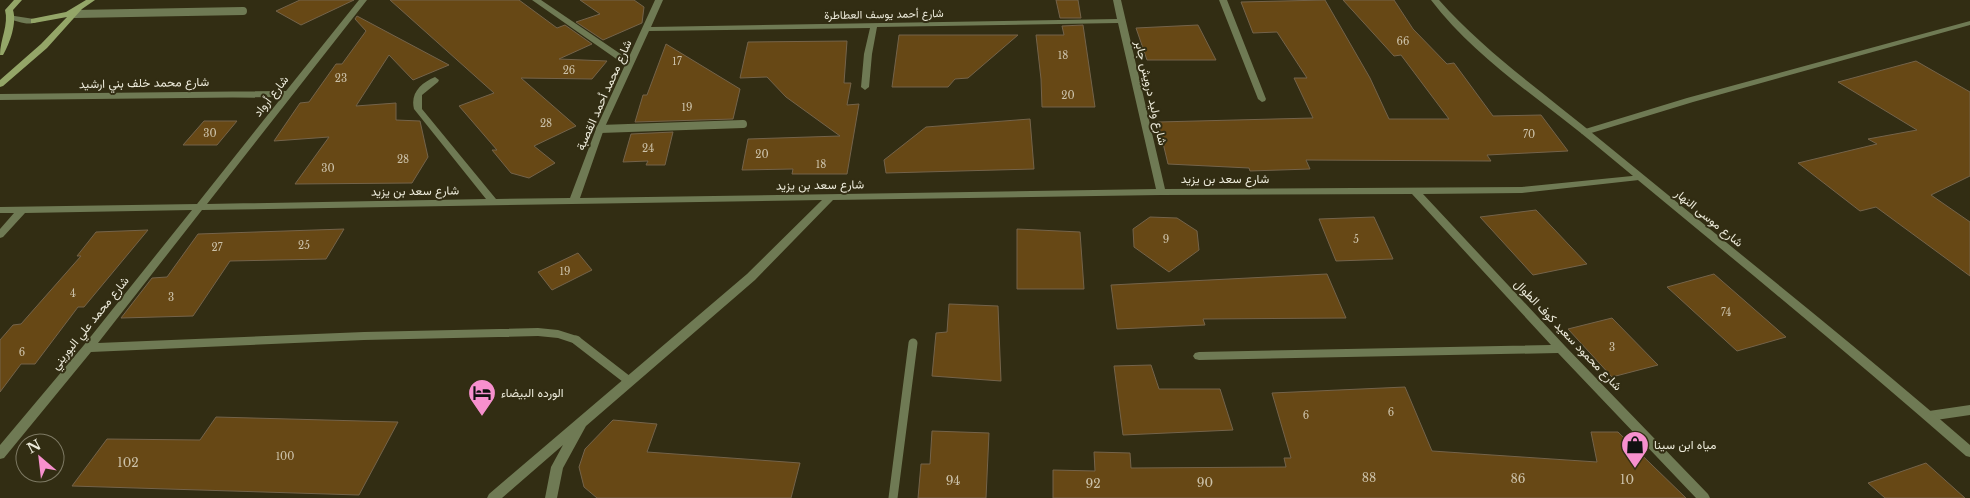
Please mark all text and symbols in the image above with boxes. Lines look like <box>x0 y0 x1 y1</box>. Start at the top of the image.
street label: شارع أحمد يوسف العطاطرة <box>824 6 944 23</box>
house number: 66 <box>1397 35 1409 48</box>
street label: شارع محمد أحمد القصبة <box>572 37 636 153</box>
street label: شارع وليد درويش جابر <box>1130 38 1171 147</box>
house number: 18 <box>1058 49 1068 62</box>
house number: 17 <box>672 55 683 68</box>
house number: 26 <box>563 64 575 77</box>
street label: شارع أرواد <box>250 72 293 121</box>
house number: 23 <box>335 72 347 85</box>
street label: شارع محمد خلف بني ارشيد <box>79 74 209 94</box>
house number: 20 <box>1061 89 1075 102</box>
house number: 19 <box>682 101 692 114</box>
house number: 28 <box>540 117 552 130</box>
house number: 30 <box>203 127 217 140</box>
house number: 70 <box>1523 128 1535 141</box>
house number: 24 <box>642 142 654 155</box>
house number: 20 <box>755 148 769 161</box>
house number: 28 <box>397 153 409 166</box>
house number: 18 <box>816 158 826 171</box>
house number: 30 <box>321 162 335 175</box>
street label: شارع سعد بن يزيد <box>1181 171 1269 188</box>
street label: شارع سعد بن يزيد <box>776 176 864 195</box>
street label: شارع سعد بن يزيد <box>371 182 459 201</box>
street label: شارع موسى النهار <box>1670 185 1746 251</box>
house number: 9 <box>1163 233 1169 246</box>
house number: 5 <box>1353 233 1359 246</box>
house number: 25 <box>298 239 310 252</box>
house number: 27 <box>211 241 224 254</box>
house number: 19 <box>560 265 570 278</box>
street label: شارع محمد علي البوريني <box>47 273 134 374</box>
street label: شارع محمود سعيد كوف الطوال <box>1510 276 1625 395</box>
house number: 4 <box>70 287 76 300</box>
house number: 3 <box>168 291 174 304</box>
house number: 74 <box>1721 306 1731 319</box>
house number: 3 <box>1609 341 1615 354</box>
house number: 6 <box>19 346 25 359</box>
hotel icon: الورده البيضاء <box>467 378 497 417</box>
place label: الورده البيضاء <box>501 385 564 401</box>
house number: 6 <box>1388 406 1394 419</box>
house number: 6 <box>1303 409 1309 422</box>
shop icon: مياه ابن سينا <box>1620 430 1650 469</box>
north arrow <box>15 433 65 483</box>
text: N <box>24 435 44 458</box>
place label: مياه ابن سينا <box>1654 437 1716 453</box>
house number: 100 <box>276 450 294 463</box>
house number: 102 <box>117 455 139 470</box>
house number: 88 <box>1362 470 1376 485</box>
house number: 86 <box>1511 471 1526 486</box>
house number: 10 <box>1620 472 1634 487</box>
house number: 94 <box>946 473 960 488</box>
house number: 90 <box>1197 475 1213 490</box>
house number: 92 <box>1085 476 1101 491</box>

